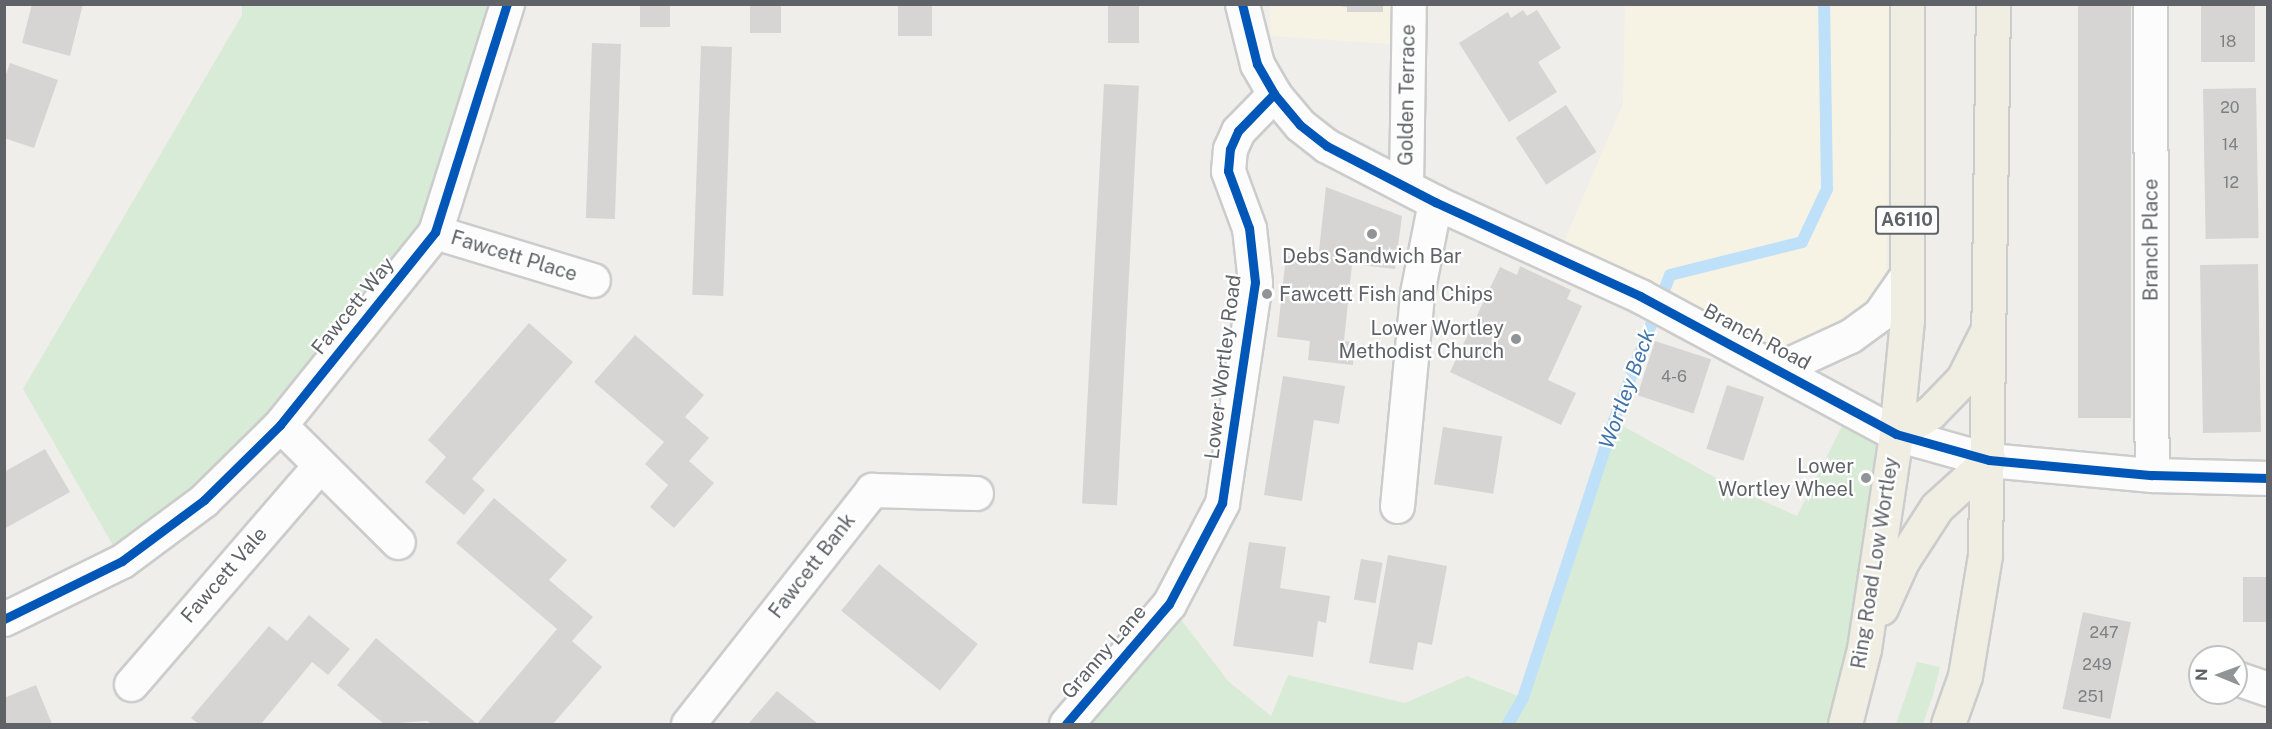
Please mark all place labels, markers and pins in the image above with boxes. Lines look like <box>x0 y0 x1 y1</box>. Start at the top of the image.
marker: Debs Sandwich Bar <box>1365 227 1379 241</box>
place label: Debs Sandwich Bar <box>1282 244 1462 268</box>
place label: Fawcett Fish and Chips <box>1279 282 1493 306</box>
marker: Fawcett Fish and Chips <box>1260 287 1274 301</box>
place label: Lower Wortley Methodist Church <box>1338 316 1504 363</box>
marker: Lower Wortley Methodist Church <box>1509 332 1523 346</box>
place label: Lower Wortley Wheel <box>1718 454 1854 501</box>
marker: Lower Wortley Wheel <box>1859 471 1873 485</box>

